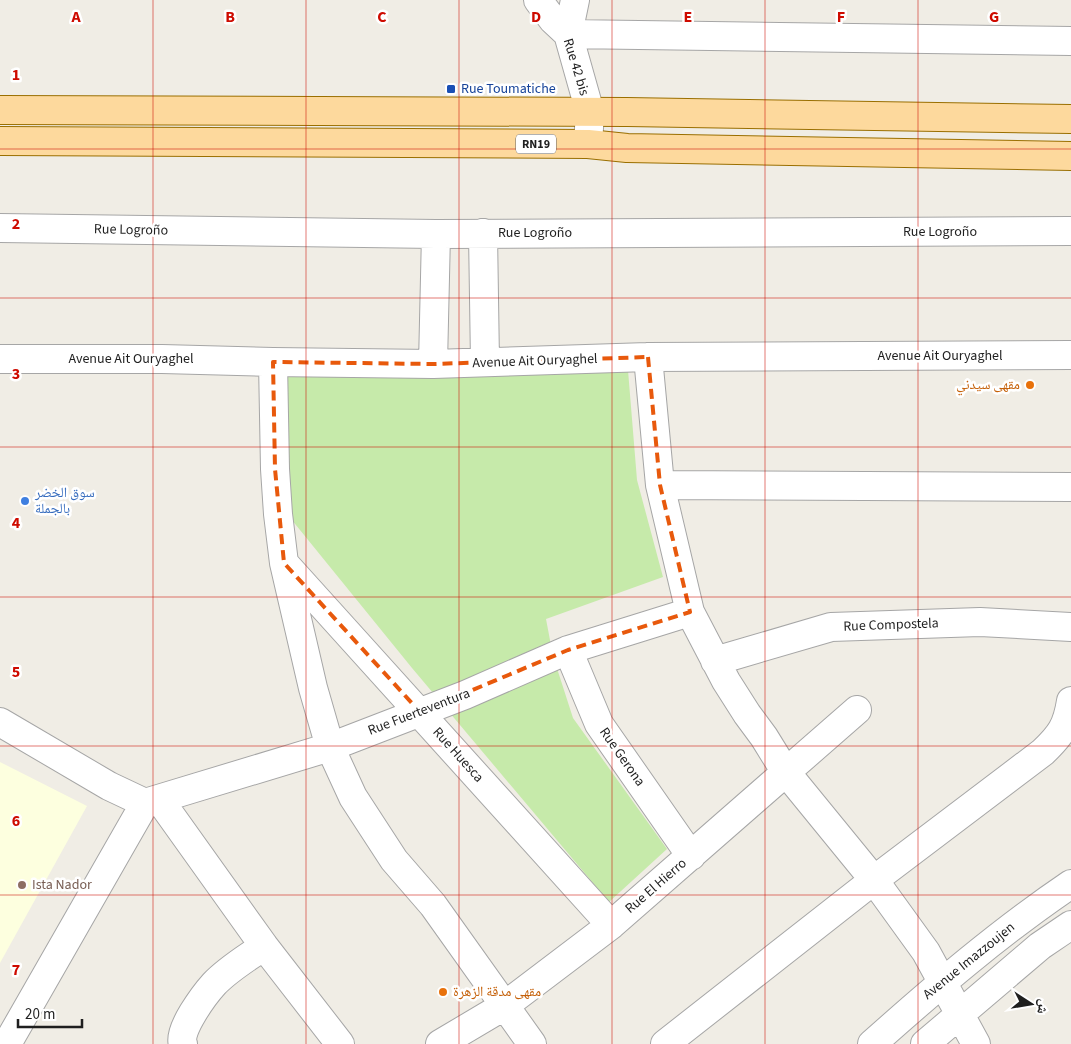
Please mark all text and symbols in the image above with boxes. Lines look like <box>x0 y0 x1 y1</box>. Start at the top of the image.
text: A <box>70 6 81 28</box>
text: B <box>225 6 235 28</box>
text: C <box>377 6 387 28</box>
text: D <box>531 6 541 28</box>
text: E <box>684 6 692 28</box>
text: F <box>837 6 845 28</box>
text: G <box>989 6 999 28</box>
street label: Rue 42 bis <box>558 36 594 98</box>
text: 1 <box>12 64 20 86</box>
place label: Rue Toumatiche <box>461 79 556 99</box>
marker: Rue Toumatiche <box>445 83 457 95</box>
road number: RN19 <box>516 134 556 154</box>
text: 2 <box>12 213 20 235</box>
street label: Rue Logroño <box>94 219 168 241</box>
street label: Rue Logroño <box>903 222 977 242</box>
street label: Rue Logroño <box>498 223 572 243</box>
street label: Avenue Ait Ouryaghel <box>877 346 1003 366</box>
street label: Avenue Ait Ouryaghel <box>68 349 194 369</box>
street label: Avenue Ait Ouryaghel <box>472 349 598 373</box>
text: 3 <box>12 363 20 385</box>
place label: مقهى سيدني <box>956 375 1020 396</box>
marker: مقهى سيدني <box>1024 379 1036 391</box>
place label: سوق الخضر بالجملة <box>34 483 95 519</box>
marker: سوق الخضر بالجملة <box>19 495 31 507</box>
text: 4 <box>12 512 21 534</box>
street label: Rue Compostela <box>843 613 939 637</box>
text: 5 <box>12 661 20 683</box>
street label: Rue Fuerteventura <box>365 683 473 741</box>
street label: Rue Huesca <box>428 723 488 787</box>
street label: Rue Gerona <box>594 723 650 791</box>
text: 6 <box>12 810 20 832</box>
street label: Rue El Hierro <box>621 854 691 918</box>
place label: Ista Nador <box>32 875 92 895</box>
marker: Ista Nador <box>16 879 28 891</box>
street label: Avenue Imazzoujen <box>919 918 1019 1004</box>
text: 7 <box>12 959 20 981</box>
north arrow <box>1006 979 1056 1029</box>
place label: مقهى مدقة الزهرة <box>453 982 541 1002</box>
marker: مقهى مدقة الزهرة <box>437 986 449 998</box>
scale bar <box>18 996 81 1028</box>
text: ش <box>1031 997 1054 1016</box>
text: 20 m <box>25 1004 55 1025</box>

